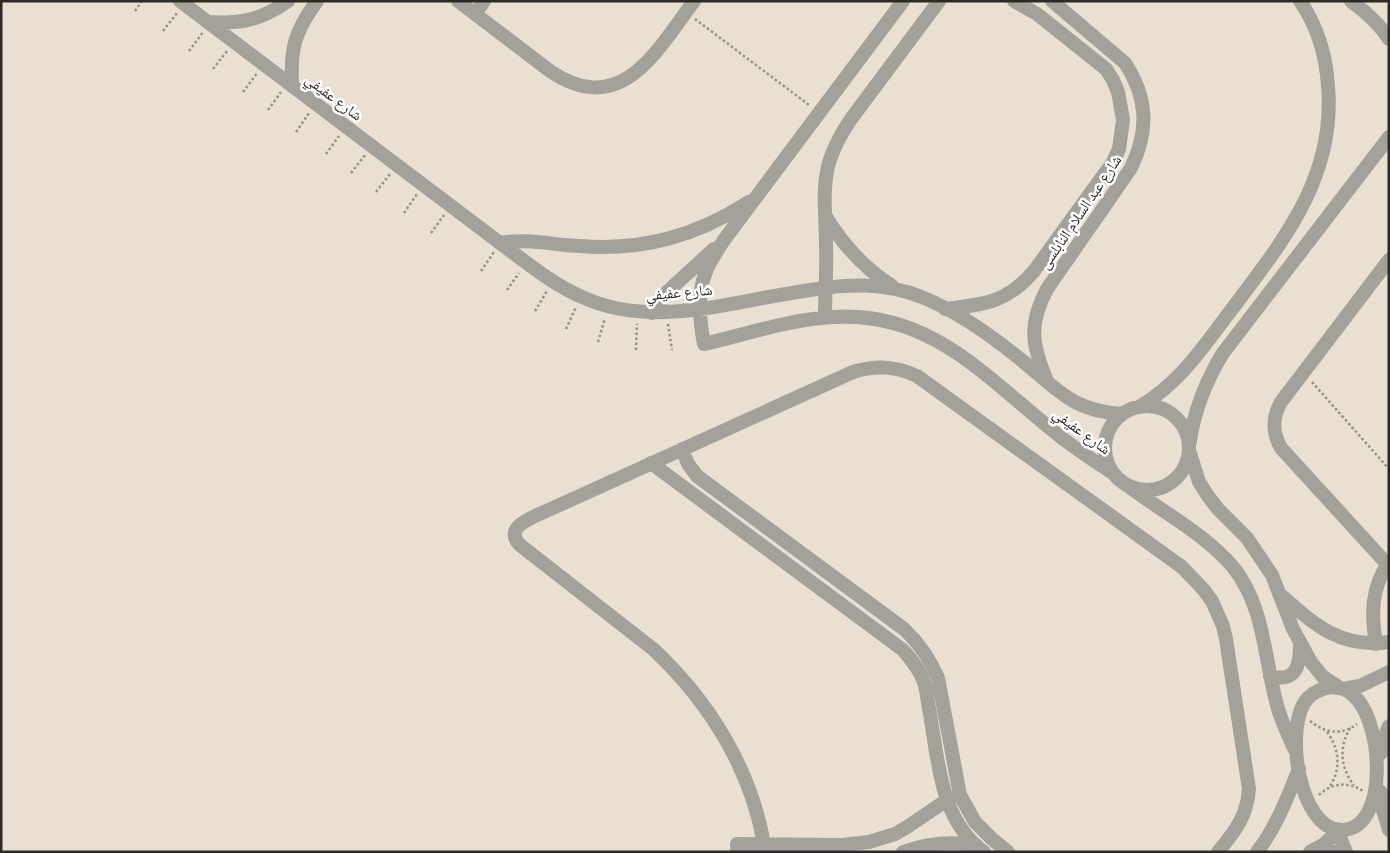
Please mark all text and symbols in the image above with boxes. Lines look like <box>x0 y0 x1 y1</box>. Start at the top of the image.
street label: شارع عفيفي <box>300 69 367 127</box>
street label: شارع عبد السلام النابلسى <box>1034 150 1126 273</box>
street label: شارع عفيفي <box>645 279 713 307</box>
street label: شارع عفيفي <box>1048 403 1115 461</box>

